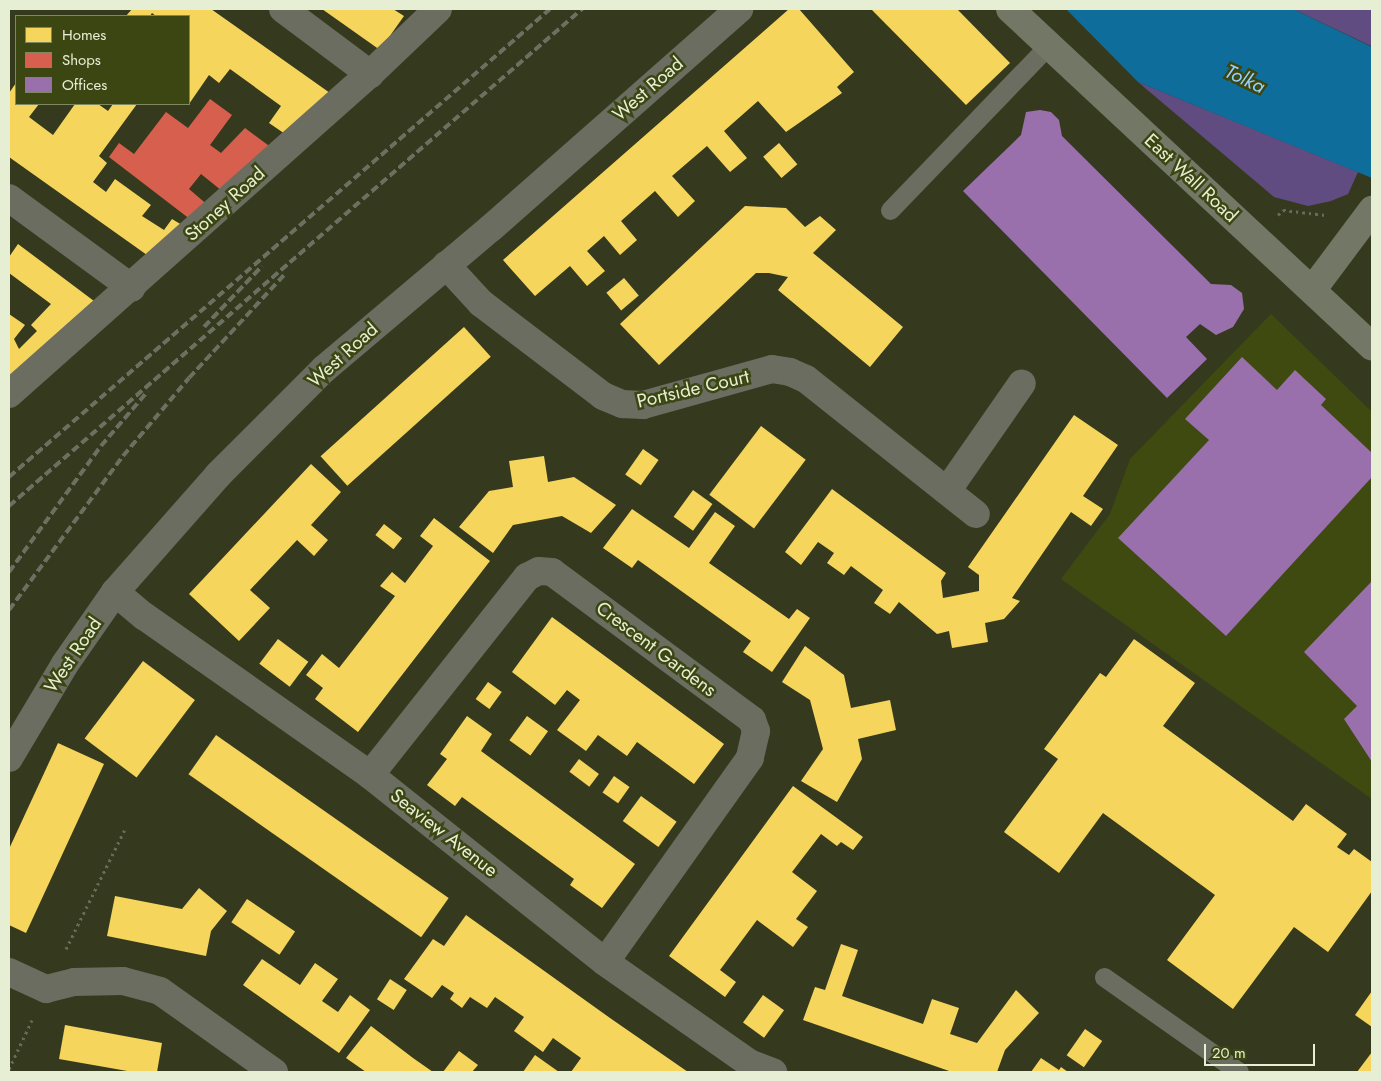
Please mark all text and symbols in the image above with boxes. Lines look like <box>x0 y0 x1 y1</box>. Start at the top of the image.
legend <box>15 15 190 105</box>
text: Homes <box>62 24 106 46</box>
text: Shops <box>62 49 101 71</box>
street label: West Road <box>608 52 688 126</box>
water label: Tolka <box>1221 59 1269 99</box>
text: Offices <box>62 74 107 96</box>
street label: East Wall Road <box>1140 129 1242 227</box>
street label: Stoney Road <box>180 162 270 246</box>
street label: West Road <box>303 318 383 392</box>
street label: Portside Court <box>635 365 751 413</box>
street label: Crescent Gardens <box>591 596 721 702</box>
street label: West Road <box>40 613 106 697</box>
street label: Seaview Avenue <box>386 784 502 882</box>
scale bar <box>1206 1034 1317 1066</box>
text: 20 m <box>1212 1042 1246 1064</box>

